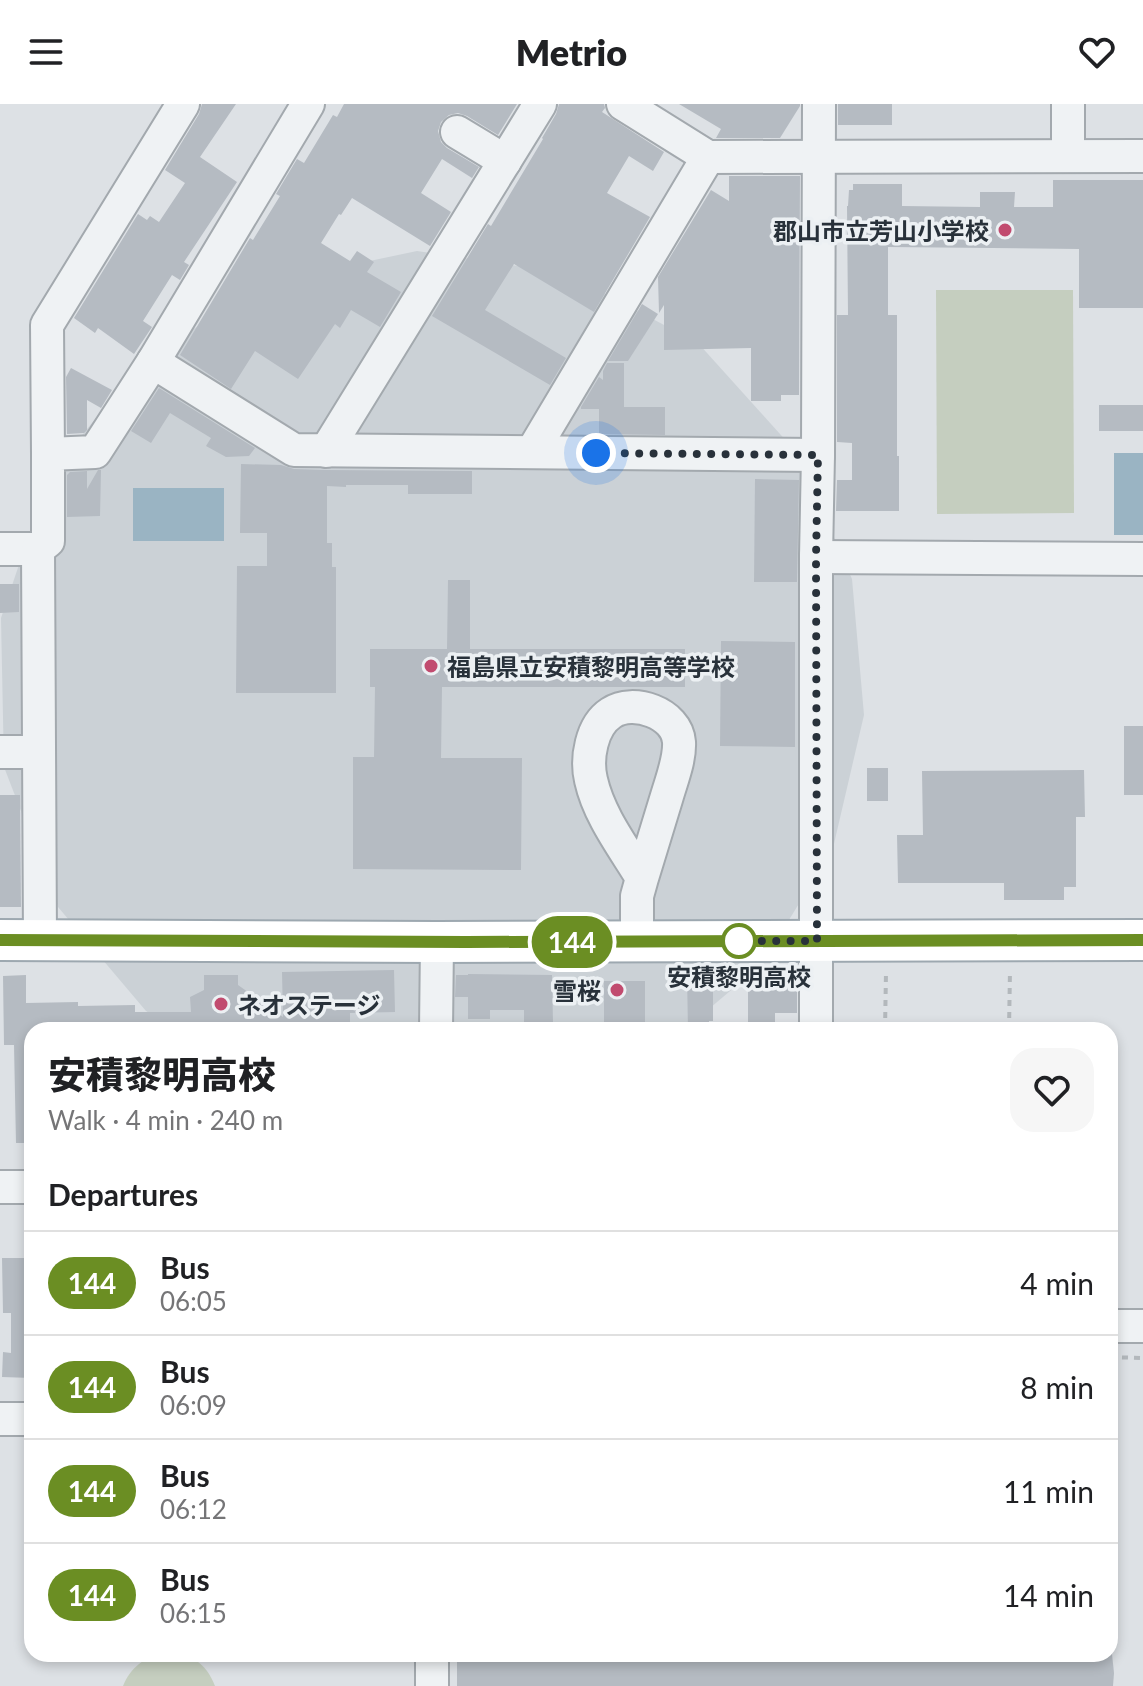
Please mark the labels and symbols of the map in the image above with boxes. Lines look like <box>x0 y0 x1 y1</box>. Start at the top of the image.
place label: 郡山市立芳山小学校 <box>773 216 989 245</box>
marker: 郡山市立芳山小学校 <box>996 221 1014 239</box>
your location <box>576 433 616 473</box>
place label: 福島県立安積黎明高等学校 <box>447 652 735 681</box>
marker: 福島県立安積黎明高等学校 <box>422 657 440 675</box>
line badge: 144 <box>526 916 618 968</box>
marker: 安積黎明高校 <box>722 924 756 958</box>
place label: 安積黎明高校 <box>667 962 811 991</box>
place label: 雪桜 <box>553 976 601 1005</box>
marker: 雪桜 <box>608 981 626 999</box>
place label: ネオステージ <box>237 990 381 1019</box>
marker: ネオステージ <box>212 995 230 1013</box>

